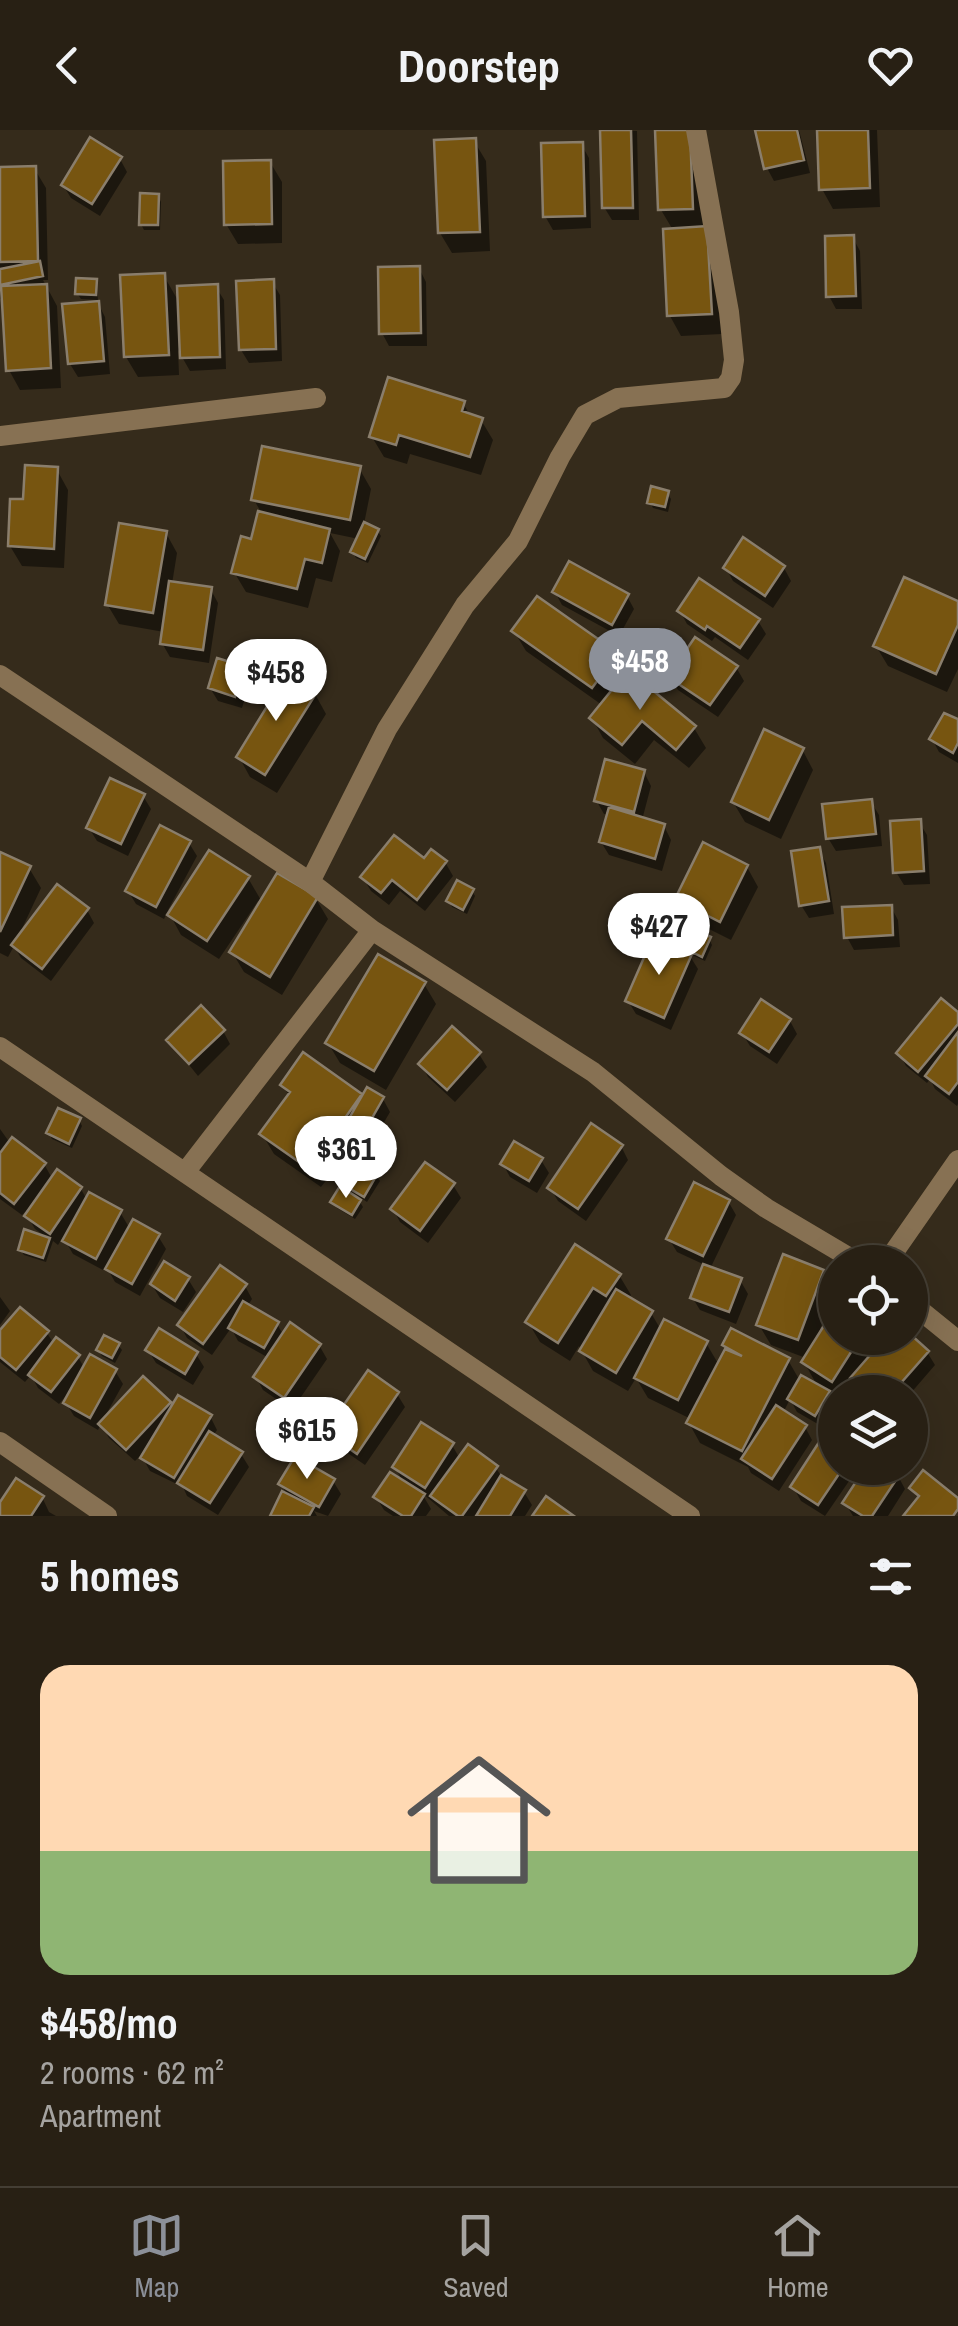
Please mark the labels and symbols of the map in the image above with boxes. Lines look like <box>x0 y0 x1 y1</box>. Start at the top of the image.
pin: $458 <box>581 628 699 713</box>
pin: $458 <box>217 639 335 724</box>
pin: $427 <box>600 893 718 978</box>
pin: $361 <box>287 1116 405 1201</box>
pin: $615 <box>248 1397 366 1482</box>

